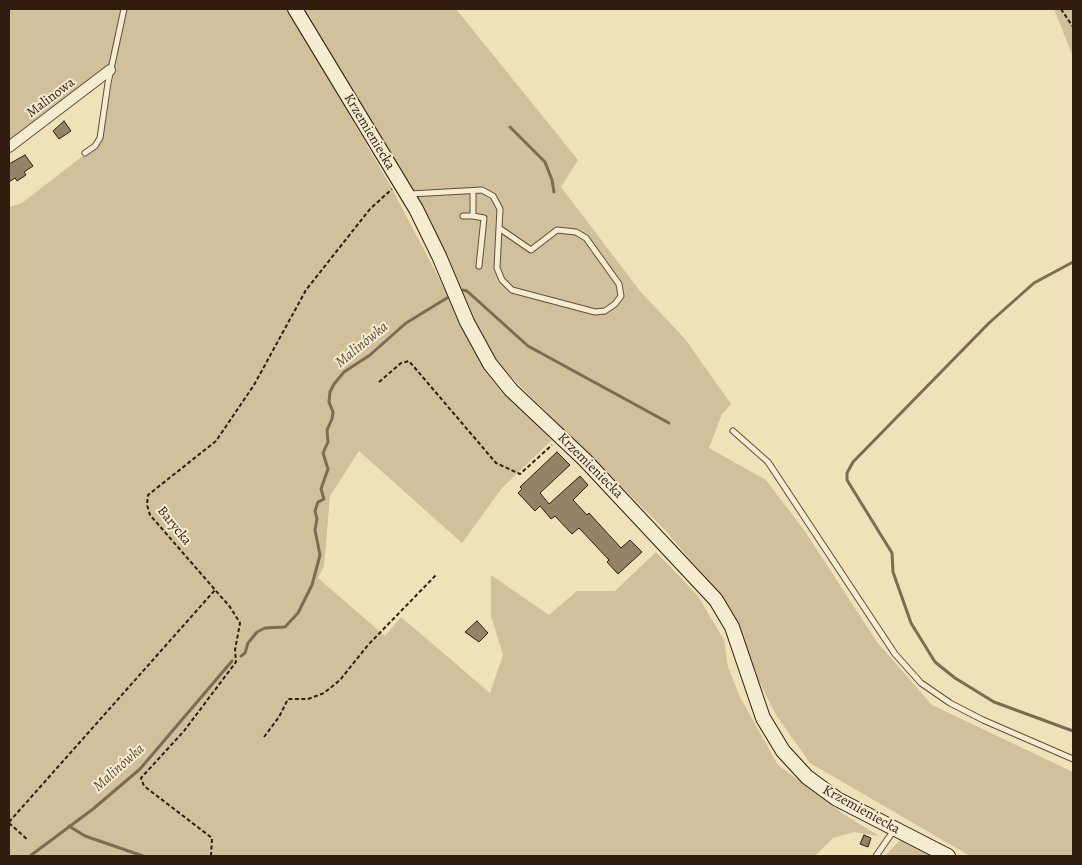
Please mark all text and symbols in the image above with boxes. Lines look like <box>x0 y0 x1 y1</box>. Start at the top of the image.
street label: Malinowa <box>24 74 78 122</box>
street label: Krzemieniecka <box>340 91 398 173</box>
water label: Malinówka <box>332 318 392 372</box>
street label: Krzemieniecka <box>554 430 626 502</box>
street label: Barycka <box>153 503 195 549</box>
water label: Malinówka <box>90 740 148 796</box>
street label: Krzemieniecka <box>819 782 903 838</box>

